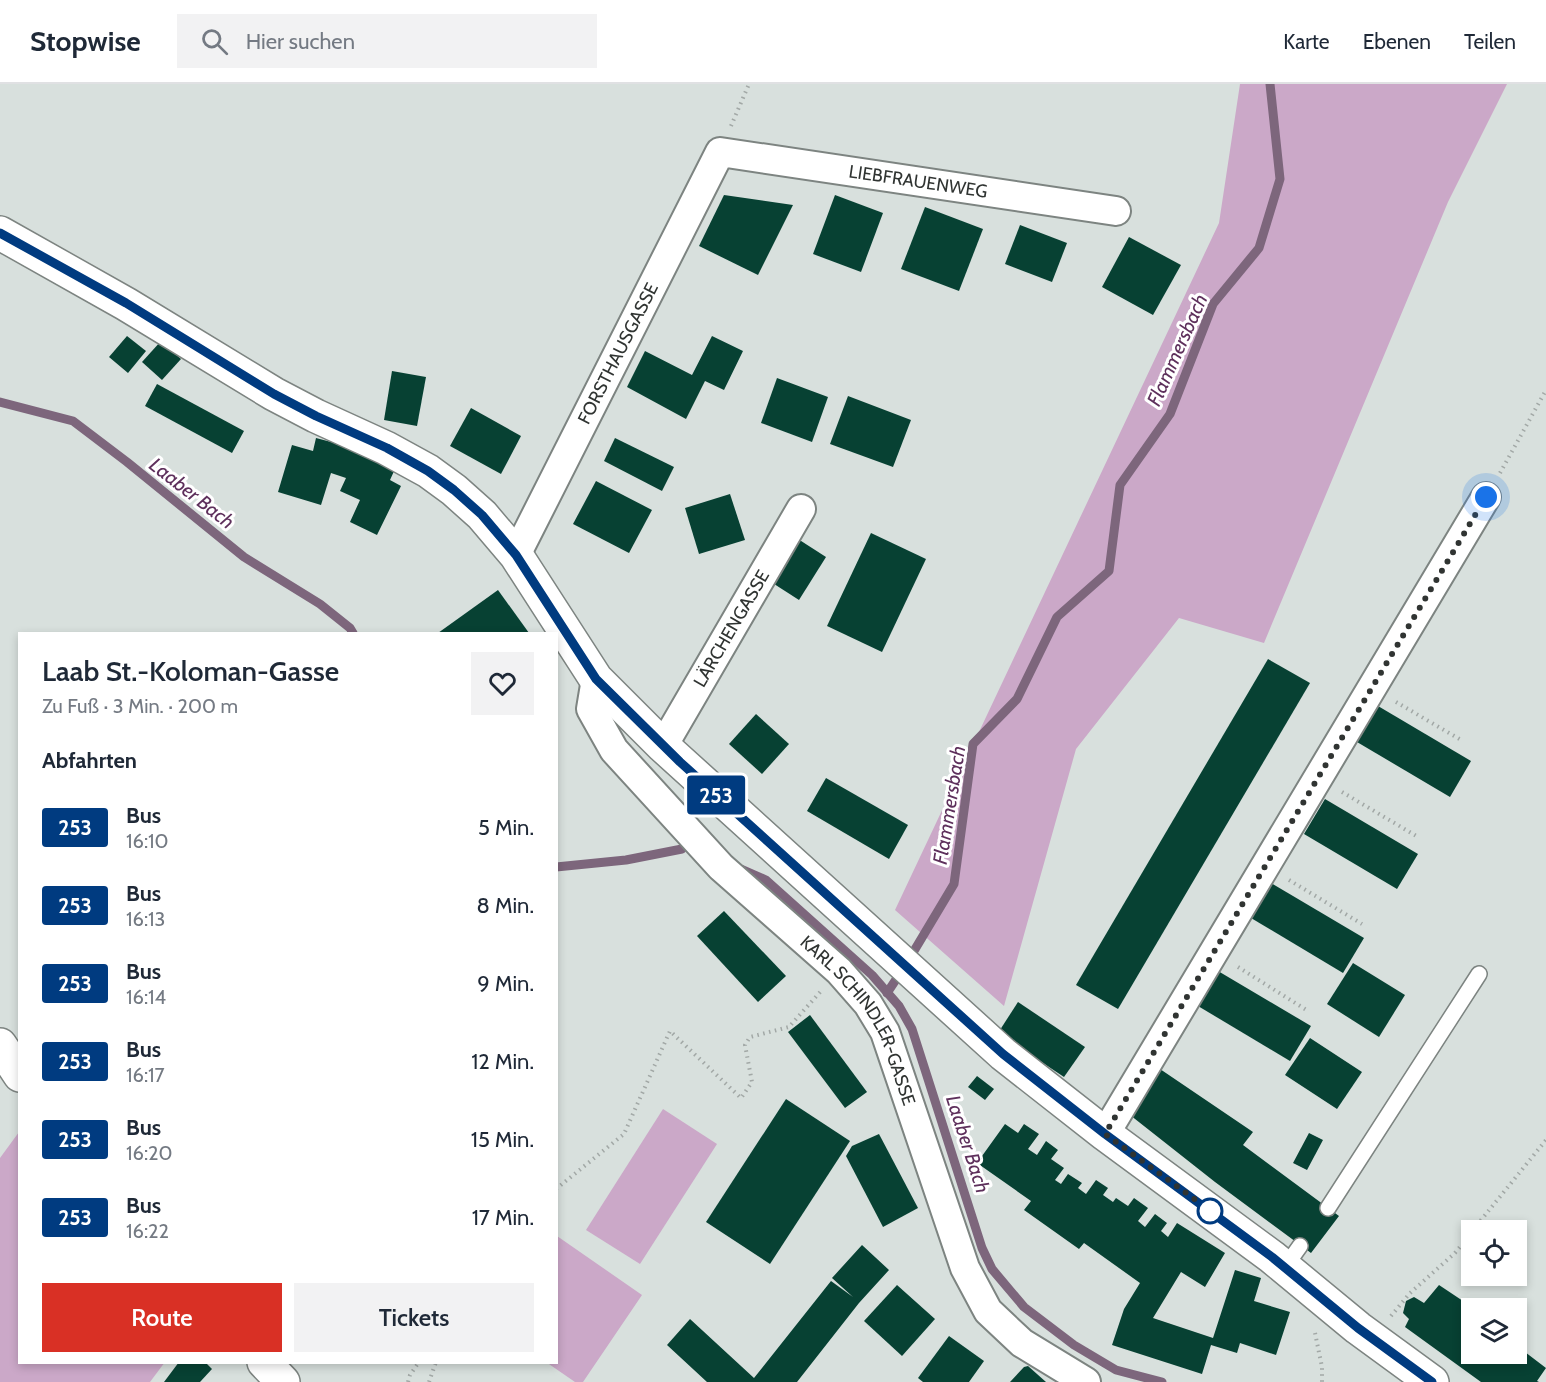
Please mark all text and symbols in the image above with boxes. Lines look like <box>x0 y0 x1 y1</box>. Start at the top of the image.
search box <box>177 14 597 68</box>
text: Stopwise <box>30 24 141 58</box>
icon: search <box>198 25 231 58</box>
text: Hier suchen <box>246 28 355 55</box>
text: Karte <box>1283 29 1330 54</box>
text: Ebenen <box>1363 29 1431 54</box>
text: Teilen <box>1464 29 1516 54</box>
street label: LIEBFRAUENWEG <box>847 160 989 203</box>
street label: FORSTHAUSGASSE <box>573 279 663 428</box>
water label: Flammersbach <box>1142 290 1212 410</box>
water label: Laaber Bach <box>145 452 239 534</box>
your location <box>1471 482 1501 512</box>
street label: LÄRCHENGASSE <box>689 566 774 691</box>
button: heart <box>471 652 534 715</box>
text: Laab St.-Koloman-Gasse <box>42 654 339 688</box>
text: Zu Fuß · 3 Min. · 200 m <box>42 694 238 718</box>
water label: Flammersbach <box>928 744 970 866</box>
text: Abfahrten <box>42 747 137 774</box>
line badge: 253 <box>682 776 750 814</box>
text: 253 <box>699 783 733 808</box>
text: Bus <box>126 802 161 829</box>
text: 5 Min. <box>478 814 534 841</box>
text: 253 <box>58 815 92 840</box>
text: 16:10 <box>126 829 169 853</box>
text: Bus <box>126 880 161 907</box>
text: 8 Min. <box>477 892 534 919</box>
text: 253 <box>58 893 92 918</box>
text: 16:13 <box>126 907 165 931</box>
street label: KARL SCHINDLER-GASSE <box>796 931 920 1108</box>
text: Bus <box>126 958 161 985</box>
text: 9 Min. <box>477 970 534 997</box>
text: 253 <box>58 971 92 996</box>
text: 16:14 <box>126 985 166 1009</box>
text: Bus <box>126 1036 161 1063</box>
text: 12 Min. <box>471 1048 534 1075</box>
text: 253 <box>58 1049 92 1074</box>
text: 16:17 <box>126 1063 165 1087</box>
water label: Laaber Bach <box>941 1092 995 1196</box>
text: Bus <box>126 1114 161 1141</box>
text: 15 Min. <box>471 1126 534 1153</box>
text: 253 <box>58 1127 92 1152</box>
text: 16:20 <box>126 1141 172 1165</box>
text: Bus <box>126 1192 161 1219</box>
unlabelled marker <box>1197 1198 1223 1224</box>
text: 17 Min. <box>472 1204 534 1231</box>
text: 253 <box>58 1205 92 1230</box>
text: 16:22 <box>126 1219 169 1243</box>
map controls <box>1461 1220 1527 1364</box>
button: locate <box>1461 1220 1527 1286</box>
button: Route <box>42 1283 282 1352</box>
button: Tickets <box>294 1283 534 1352</box>
button: layers <box>1461 1298 1527 1364</box>

